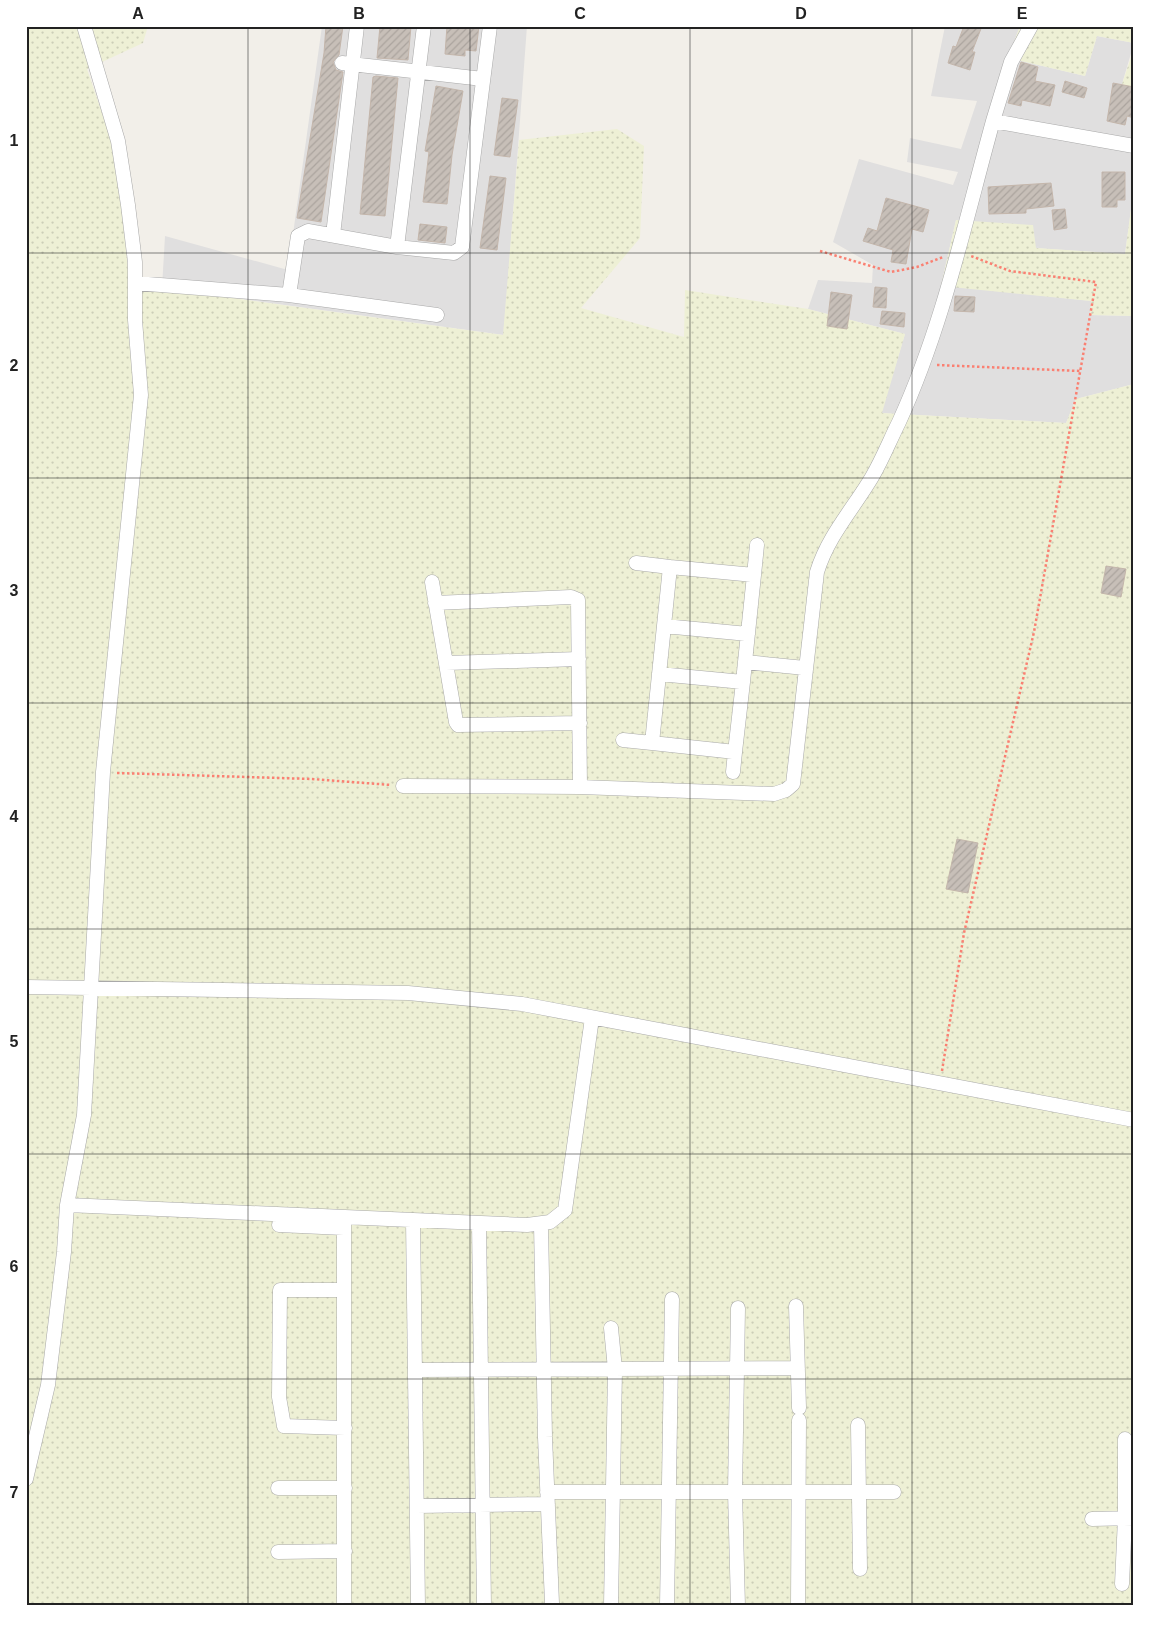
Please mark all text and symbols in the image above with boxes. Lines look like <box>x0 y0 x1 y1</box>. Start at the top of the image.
text: A <box>132 5 144 22</box>
text: B <box>353 5 365 22</box>
text: C <box>574 5 586 22</box>
text: D <box>795 5 807 22</box>
text: E <box>1017 5 1028 22</box>
text: 1 <box>10 132 19 149</box>
text: 2 <box>10 357 19 374</box>
text: 3 <box>10 582 19 599</box>
text: 4 <box>10 808 19 825</box>
text: 5 <box>10 1033 19 1050</box>
text: 6 <box>10 1258 19 1275</box>
text: 7 <box>10 1484 19 1501</box>

